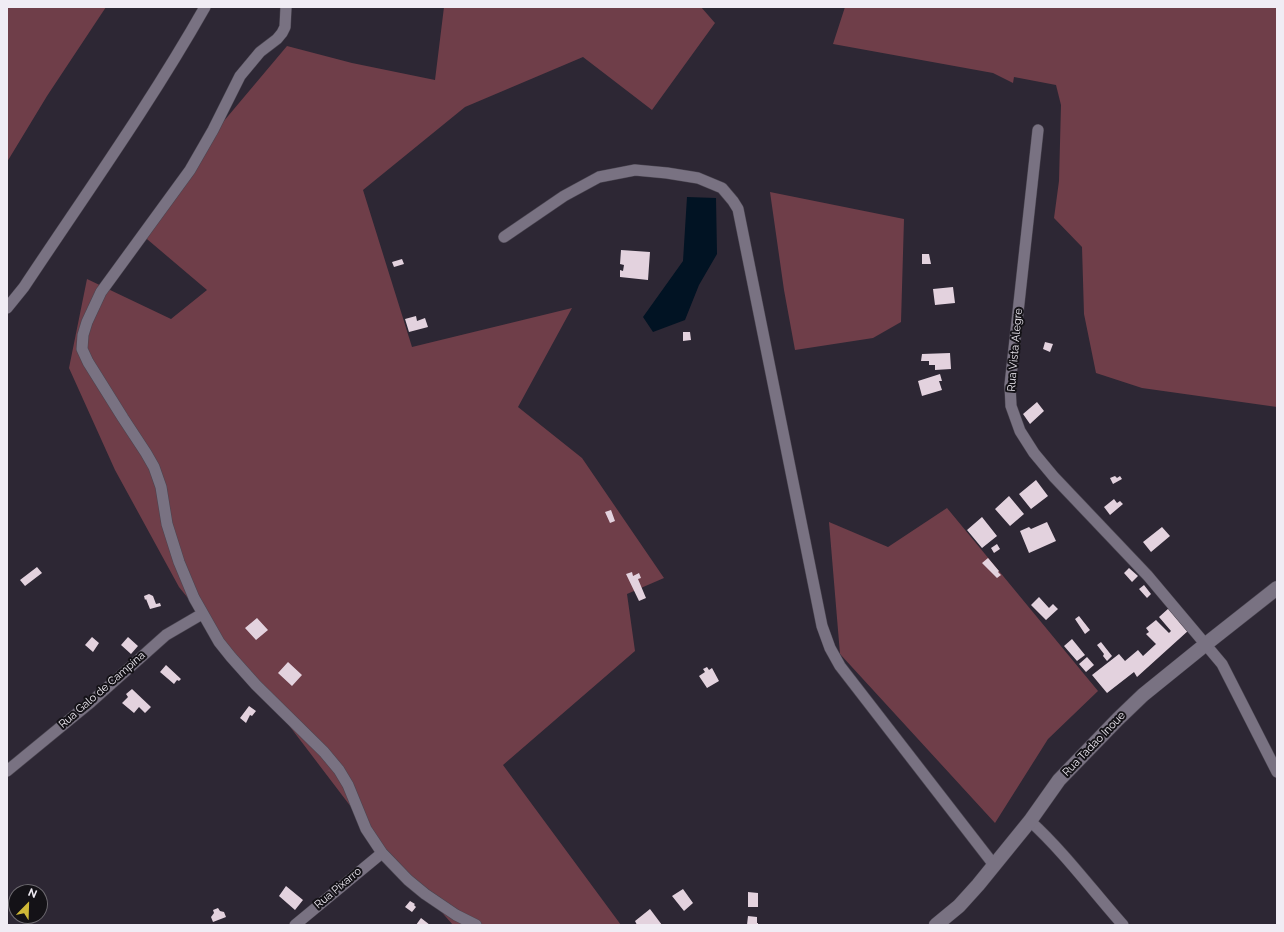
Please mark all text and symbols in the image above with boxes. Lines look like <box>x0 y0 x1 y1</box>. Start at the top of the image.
street label: Rua Vista Alegre <box>1005 308 1025 392</box>
street label: Rua Galo de Campina <box>56 649 148 731</box>
street label: Rua Tadao Inoue <box>1060 709 1128 779</box>
street label: Rua Pixarro <box>312 865 364 911</box>
north arrow <box>8 884 48 924</box>
text: N <box>26 886 39 901</box>

